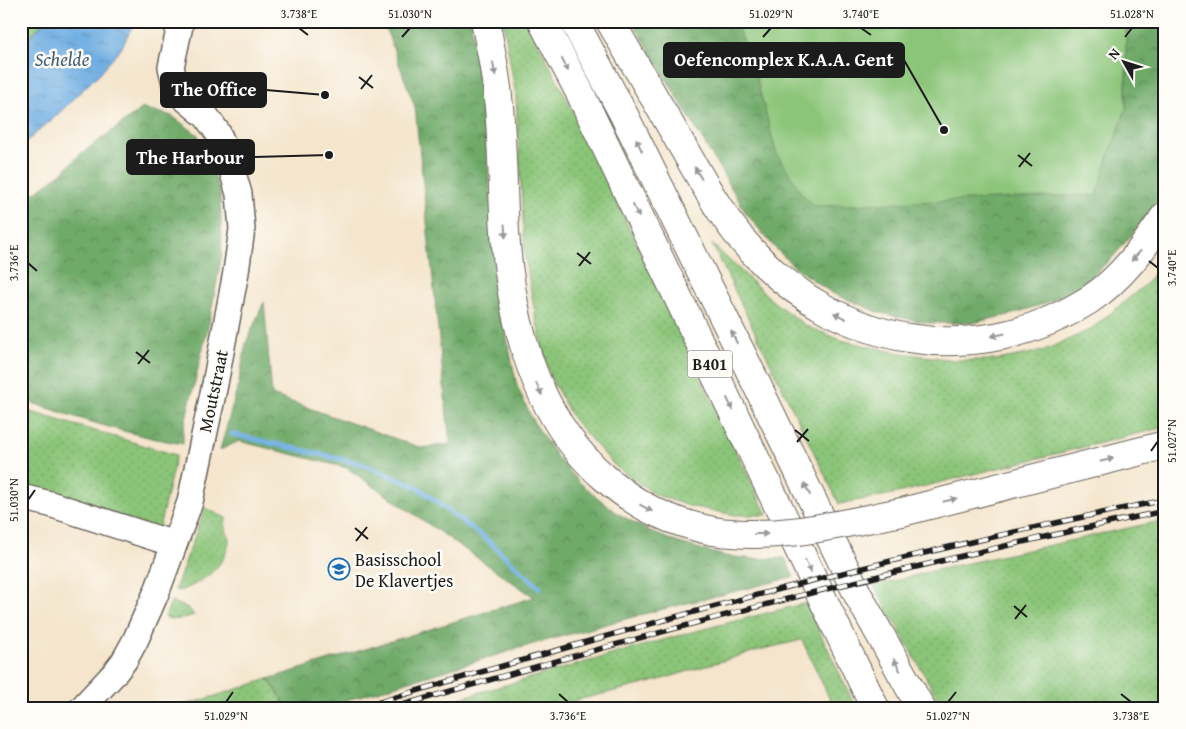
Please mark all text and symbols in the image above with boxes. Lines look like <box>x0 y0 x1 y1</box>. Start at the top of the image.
text: 3.738°E <box>281 5 317 22</box>
text: 51.030°N <box>388 5 432 22</box>
text: 51.029°N <box>749 5 793 22</box>
text: 3.740°E <box>843 5 879 22</box>
text: 51.028°N <box>1110 5 1154 22</box>
north arrow <box>1098 38 1148 88</box>
callout: Oefencomplex K.A.A. Gent <box>664 43 904 77</box>
text: N <box>1103 43 1125 64</box>
water label: Schelde <box>35 45 90 73</box>
text: Oefencomplex K.A.A. Gent <box>674 45 895 73</box>
one-way arrow <box>561 57 569 72</box>
one-way arrow <box>490 62 498 78</box>
callout: The Office <box>161 73 266 107</box>
text: The Office <box>171 75 257 103</box>
one-way arrow <box>635 137 643 152</box>
callout: The Harbour <box>127 140 254 174</box>
text: The Harbour <box>136 143 244 171</box>
one-way arrow <box>694 167 703 180</box>
one-way arrow <box>632 203 640 218</box>
one-way arrow <box>501 223 509 239</box>
text: 3.736°E <box>5 245 22 281</box>
one-way arrow <box>1130 249 1142 261</box>
text: 3.740°E <box>1163 250 1180 286</box>
one-way arrow <box>833 312 848 320</box>
one-way arrow <box>730 330 738 345</box>
one-way arrow <box>991 331 1006 339</box>
street label: Moutstraat <box>191 346 235 435</box>
road number: B401 <box>688 350 732 378</box>
one-way arrow <box>536 382 544 396</box>
one-way arrow <box>726 397 734 411</box>
text: 51.027°N <box>1163 419 1180 463</box>
one-way arrow <box>1100 456 1115 464</box>
text: 51.030°N <box>5 478 22 522</box>
one-way arrow <box>803 482 811 496</box>
one-way arrow <box>942 496 957 504</box>
one-way arrow <box>640 503 653 512</box>
one-way arrow <box>754 530 770 538</box>
place label: Basisschool De Klavertjes <box>355 546 453 594</box>
school or university icon: Basisschool De Klavertjes <box>327 557 351 581</box>
one-way arrow <box>804 559 812 573</box>
one-way arrow <box>893 658 901 672</box>
text: 51.029°N <box>204 707 248 724</box>
text: 3.736°E <box>550 707 586 724</box>
text: 51.027°N <box>926 707 970 724</box>
text: 3.738°E <box>1113 707 1149 724</box>

